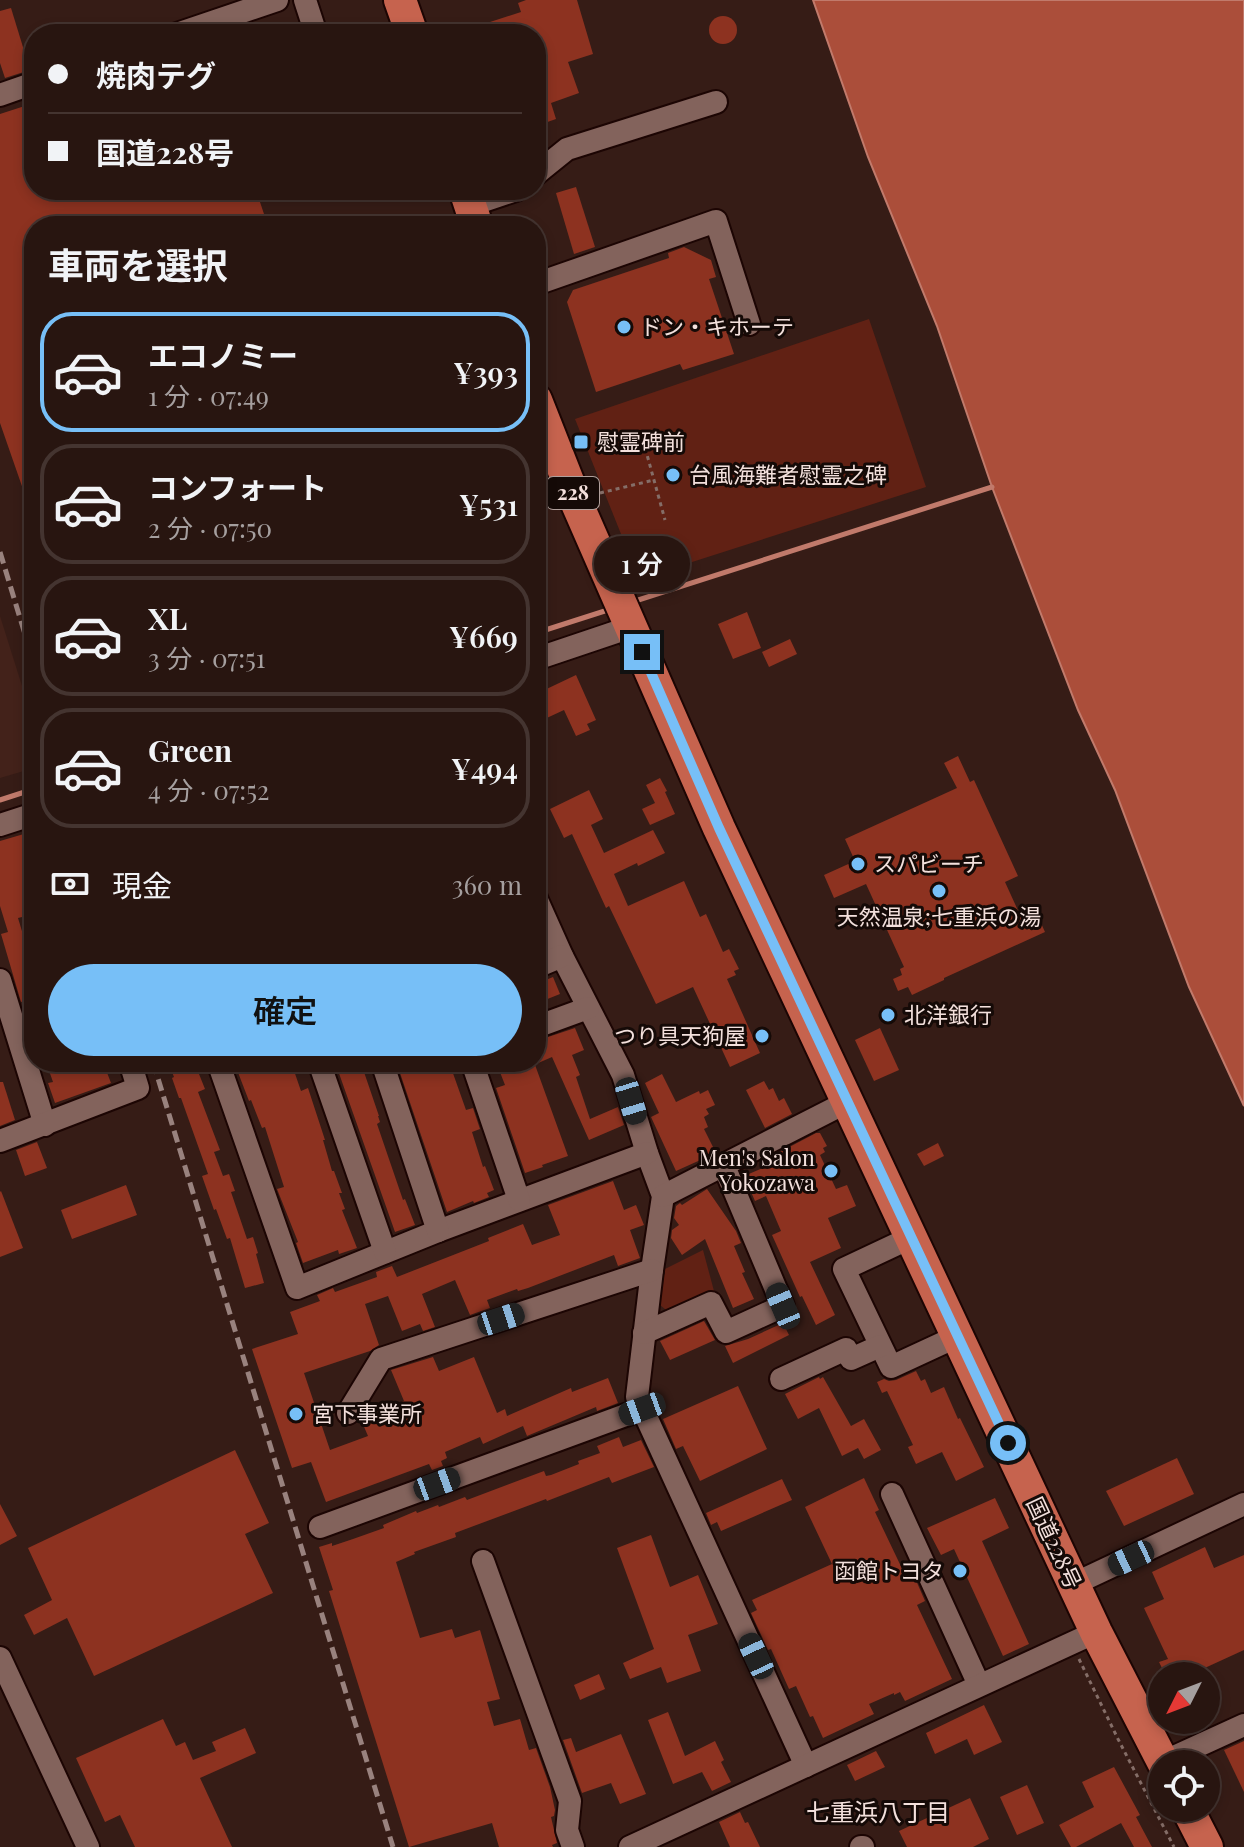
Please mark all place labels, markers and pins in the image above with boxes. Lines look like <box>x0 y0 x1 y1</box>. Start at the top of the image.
place label: ドン・キホーテ <box>640 311 794 341</box>
marker: ドン・キホーテ <box>615 318 633 336</box>
place label: 慰霊碑前 <box>597 426 685 456</box>
marker: 慰霊碑前 <box>572 433 590 451</box>
place label: 台風海難者慰霊之碑 <box>689 459 887 489</box>
marker: 台風海難者慰霊之碑 <box>664 466 682 484</box>
place label: スパビーチ <box>874 848 984 878</box>
marker: スパビーチ <box>849 855 867 873</box>
marker: 天然温泉;七重浜の湯 <box>930 882 948 900</box>
place label: 天然温泉;七重浜の湯 <box>837 901 1041 931</box>
place label: 北洋銀行 <box>904 999 992 1029</box>
marker: 北洋銀行 <box>879 1006 897 1024</box>
place label: つり具天狗屋 <box>614 1020 746 1050</box>
marker: つり具天狗屋 <box>753 1027 771 1045</box>
place label: Men's Salon Yokozawa <box>699 1142 815 1197</box>
marker: Men's Salon Yokozawa <box>822 1162 840 1180</box>
place label: 宮下事業所 <box>312 1398 422 1428</box>
marker: 宮下事業所 <box>287 1405 305 1423</box>
place label: 函館トヨタ <box>834 1555 944 1585</box>
marker: 函館トヨタ <box>951 1562 969 1580</box>

